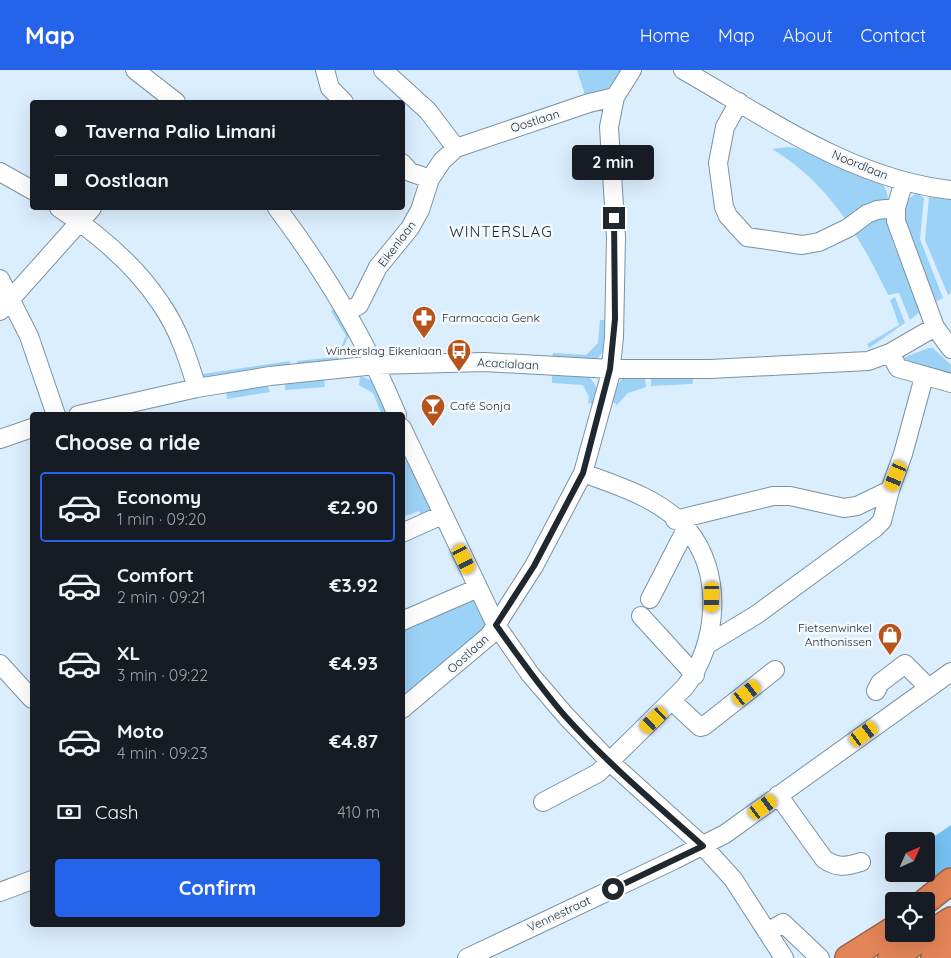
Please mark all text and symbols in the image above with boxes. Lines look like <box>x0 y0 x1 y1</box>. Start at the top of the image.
text: Map <box>25 20 75 50</box>
text: Home <box>640 24 690 47</box>
text: Map <box>718 24 755 47</box>
text: About <box>783 24 833 47</box>
text: Contact <box>861 24 926 47</box>
street label: Oostlaan <box>508 106 561 135</box>
text: Taverna Palio Limani <box>85 119 276 143</box>
callout: 2 min <box>573 146 655 180</box>
street label: Noordlaan <box>830 146 890 183</box>
text: 2 min <box>592 152 634 172</box>
text: Oostlaan <box>85 168 169 192</box>
route end <box>603 207 625 229</box>
street label: Eikenlaan <box>374 218 419 270</box>
district label: WINTERSLAG <box>449 222 553 241</box>
pharmacy icon: Farmacacia Genk <box>411 305 437 339</box>
place label: Farmacacia Genk <box>442 310 540 325</box>
bus stop icon: Winterslag Eikenlaan <box>446 338 472 372</box>
place label: Winterslag Eikenlaan <box>325 343 442 358</box>
street label: Acacialaan <box>477 354 539 373</box>
bar icon: Café Sonja <box>420 393 446 427</box>
place label: Café Sonja <box>450 398 510 413</box>
text: Choose a ride <box>55 428 200 456</box>
car <box>883 459 908 493</box>
icon: car <box>57 485 102 530</box>
text: Economy <box>117 485 201 509</box>
text: €2.90 <box>328 495 378 519</box>
text: 1 min · 09:20 <box>117 509 206 529</box>
car <box>450 542 477 576</box>
icon: car <box>57 563 102 608</box>
text: Comfort <box>117 563 194 587</box>
text: €3.92 <box>330 573 378 597</box>
car <box>704 582 719 612</box>
text: 2 min · 09:21 <box>117 587 206 607</box>
place label: Fietsenwinkel Anthonissen <box>798 620 872 649</box>
shop icon: Fietsenwinkel Anthonissen <box>877 622 903 656</box>
street label: Oostlaan <box>444 631 491 676</box>
icon: car <box>57 641 102 686</box>
text: XL <box>117 641 140 665</box>
text: €4.93 <box>329 651 378 675</box>
text: 3 min · 09:22 <box>117 665 208 685</box>
car <box>730 678 763 708</box>
car <box>637 704 670 736</box>
icon: car <box>57 719 102 764</box>
text: Moto <box>117 719 164 743</box>
car <box>847 719 880 749</box>
text: €4.87 <box>329 729 378 753</box>
text: 4 min · 09:23 <box>117 743 208 763</box>
car <box>746 792 779 822</box>
icon: cash <box>55 798 83 826</box>
text: Cash <box>95 800 139 824</box>
text: 410 m <box>337 802 380 822</box>
north arrow <box>885 832 935 882</box>
map controls <box>885 832 935 942</box>
button: Confirm <box>55 859 380 917</box>
route start <box>602 878 624 900</box>
street label: Vennestraat <box>525 892 593 935</box>
button: locate <box>885 892 935 942</box>

